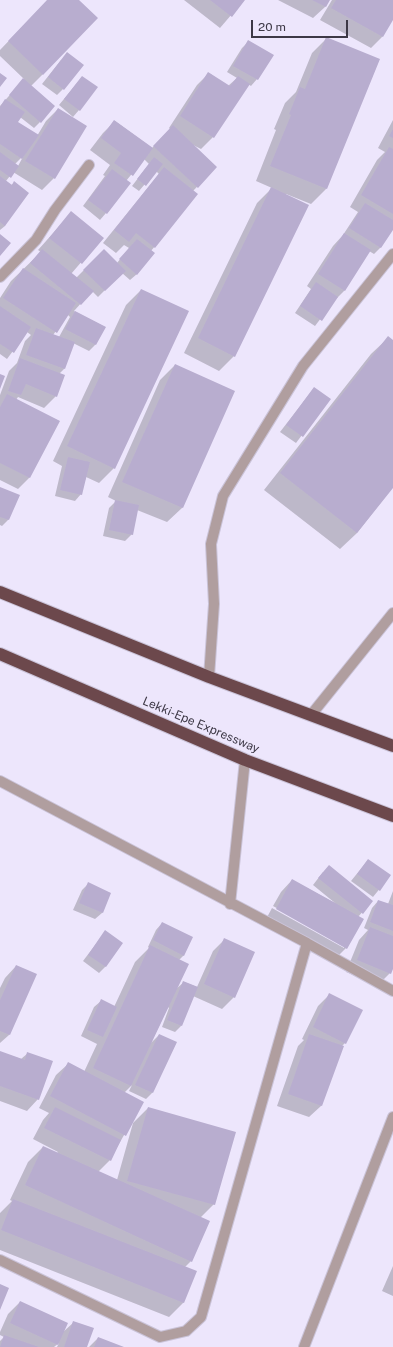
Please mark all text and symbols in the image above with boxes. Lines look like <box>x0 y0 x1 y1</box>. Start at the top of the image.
scale bar <box>253 12 350 38</box>
text: 20 m <box>258 20 286 34</box>
street label: Lekki-Epe Expressway <box>140 694 262 756</box>

